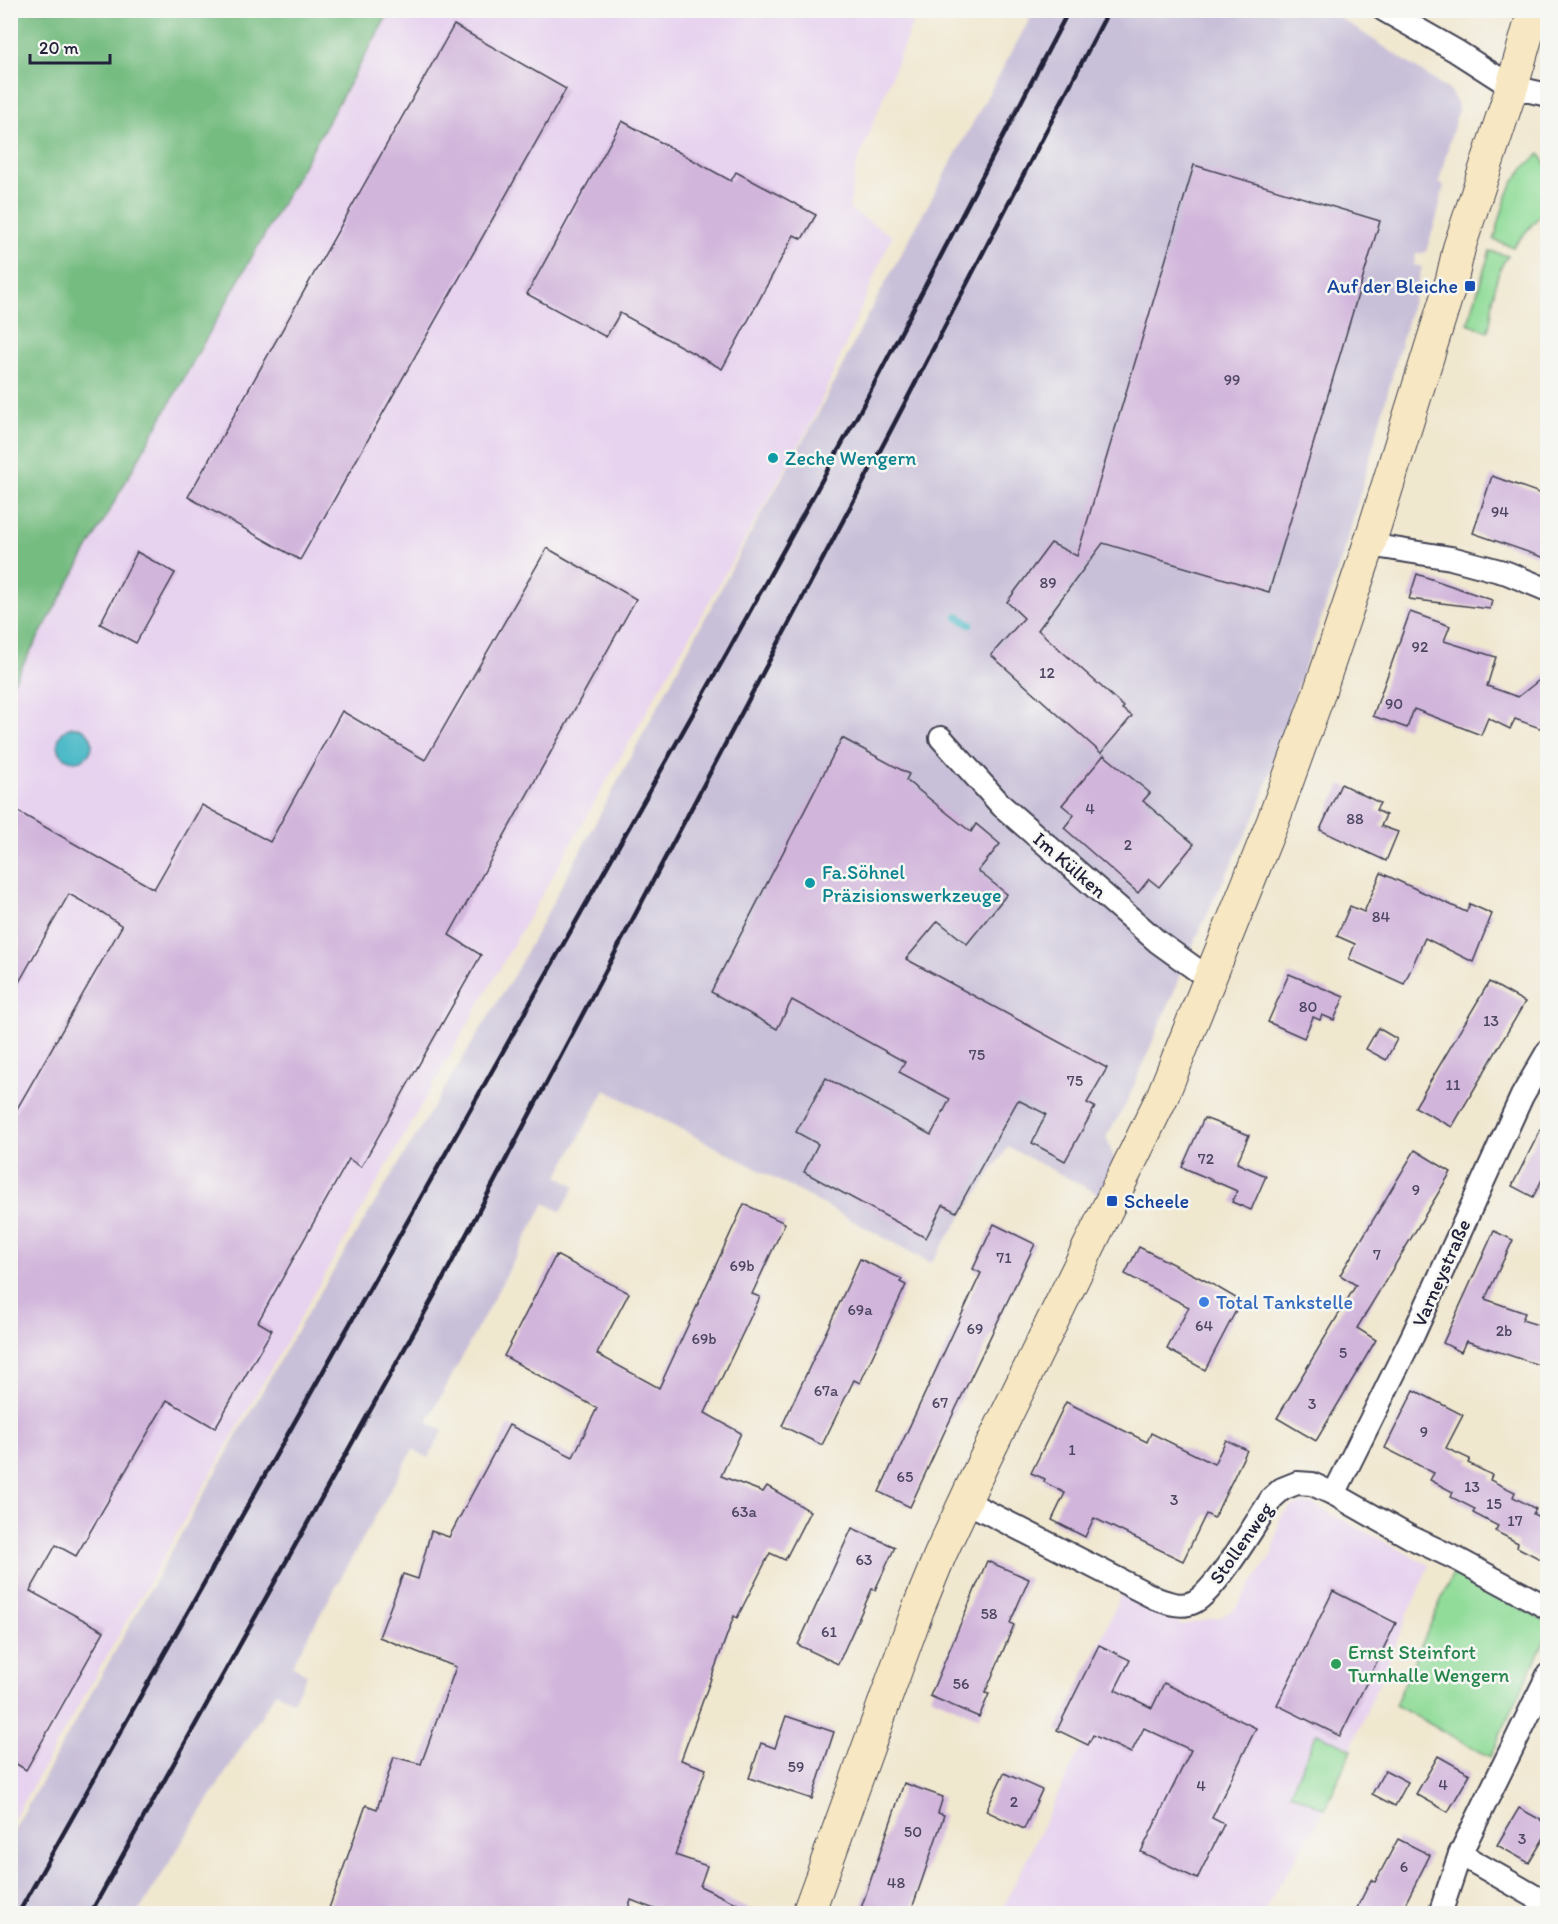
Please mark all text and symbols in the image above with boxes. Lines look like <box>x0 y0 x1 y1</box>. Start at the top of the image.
scale bar <box>30 27 110 65</box>
text: 20 m <box>39 37 79 59</box>
place label: Auf der Bleiche <box>1327 274 1458 298</box>
marker: Auf der Bleiche <box>1463 279 1477 293</box>
house number: 99 <box>1224 370 1240 389</box>
place label: Zeche Wengern <box>785 446 916 470</box>
marker: Zeche Wengern <box>766 451 780 465</box>
house number: 94 <box>1491 502 1509 521</box>
house number: 89 <box>1039 573 1057 592</box>
house number: 92 <box>1412 637 1429 656</box>
house number: 12 <box>1039 663 1056 682</box>
house number: 90 <box>1385 694 1403 713</box>
house number: 4 <box>1085 799 1095 818</box>
house number: 88 <box>1346 809 1364 828</box>
street label: Im Külken <box>1028 827 1112 903</box>
house number: 2 <box>1124 835 1133 854</box>
place label: Fa.Söhnel Präzisionswerkzeuge <box>822 860 1001 907</box>
marker: Fa.Söhnel Präzisionswerkzeuge <box>803 876 817 890</box>
house number: 84 <box>1372 907 1391 926</box>
house number: 80 <box>1299 997 1317 1016</box>
house number: 13 <box>1483 1011 1499 1030</box>
house number: 75 <box>969 1045 985 1064</box>
house number: 75 <box>1067 1071 1083 1090</box>
house number: 11 <box>1446 1075 1461 1094</box>
house number: 72 <box>1198 1149 1215 1168</box>
house number: 9 <box>1412 1180 1420 1199</box>
place label: Scheele <box>1124 1189 1189 1213</box>
marker: Scheele <box>1105 1194 1119 1208</box>
street label: Varneystraße <box>1407 1215 1475 1331</box>
house number: 7 <box>1373 1245 1381 1264</box>
house number: 71 <box>996 1248 1012 1267</box>
house number: 69b <box>729 1256 755 1275</box>
place label: Total Tankstelle <box>1216 1290 1353 1314</box>
marker: Total Tankstelle <box>1197 1295 1211 1309</box>
house number: 69a <box>847 1300 873 1319</box>
house number: 64 <box>1195 1316 1213 1335</box>
house number: 69 <box>967 1319 983 1338</box>
house number: 2b <box>1496 1321 1512 1340</box>
house number: 69b <box>691 1329 717 1348</box>
house number: 5 <box>1339 1343 1347 1362</box>
house number: 67a <box>814 1381 839 1400</box>
house number: 67 <box>932 1393 948 1412</box>
house number: 3 <box>1308 1394 1317 1413</box>
house number: 9 <box>1420 1422 1428 1441</box>
house number: 1 <box>1068 1440 1076 1459</box>
house number: 65 <box>897 1467 913 1486</box>
house number: 13 <box>1464 1477 1480 1496</box>
house number: 3 <box>1170 1490 1179 1509</box>
house number: 15 <box>1486 1494 1502 1513</box>
street label: Stollenweg <box>1204 1497 1278 1589</box>
house number: 63a <box>731 1502 757 1521</box>
house number: 17 <box>1507 1511 1523 1530</box>
house number: 63 <box>855 1550 873 1569</box>
house number: 58 <box>980 1604 998 1623</box>
house number: 61 <box>821 1622 838 1641</box>
place label: Ernst Steinfort Turnhalle Wengern <box>1348 1640 1509 1687</box>
marker: Ernst Steinfort Turnhalle Wengern <box>1329 1657 1343 1671</box>
house number: 56 <box>953 1674 969 1693</box>
house number: 59 <box>788 1757 804 1776</box>
house number: 4 <box>1438 1775 1448 1794</box>
house number: 4 <box>1196 1776 1206 1795</box>
house number: 2 <box>1010 1792 1019 1811</box>
house number: 50 <box>904 1822 922 1841</box>
house number: 3 <box>1518 1829 1527 1848</box>
house number: 6 <box>1400 1857 1408 1876</box>
house number: 48 <box>887 1873 905 1892</box>

